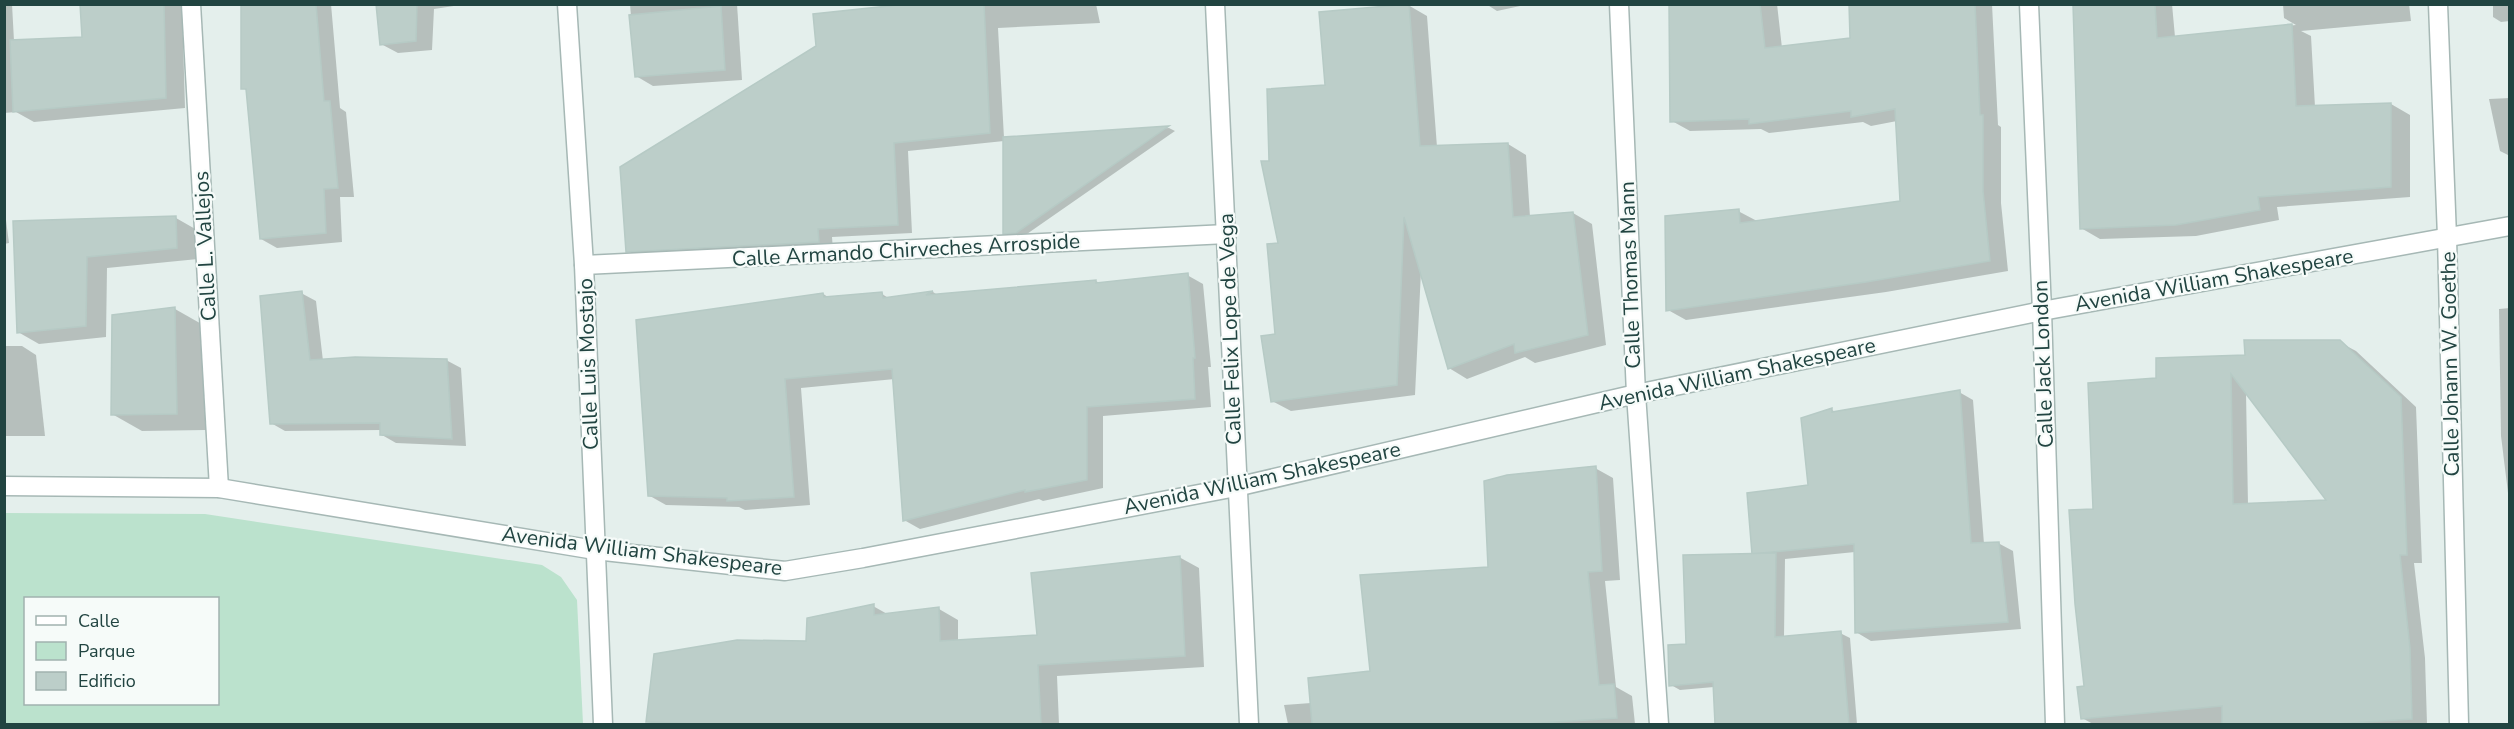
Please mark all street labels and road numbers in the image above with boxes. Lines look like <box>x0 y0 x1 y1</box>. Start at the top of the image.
street label: Calle L. Vallejos <box>187 170 223 322</box>
street label: Calle Thomas Mann <box>1613 181 1647 369</box>
street label: Calle Felix Lope de Vega <box>1212 213 1248 445</box>
street label: Calle Armando Chirveches Arrospide <box>731 227 1081 273</box>
street label: Avenida William Shakespeare <box>2072 242 2356 318</box>
street label: Calle Johann W. Goethe <box>2434 251 2466 477</box>
street label: Calle Luis Mostajo <box>571 278 605 450</box>
street label: Calle Jack London <box>2026 280 2060 448</box>
street label: Avenida William Shakespeare <box>1596 331 1878 417</box>
street label: Avenida William Shakespeare <box>1121 435 1403 521</box>
street label: Avenida William Shakespeare <box>500 520 784 582</box>

